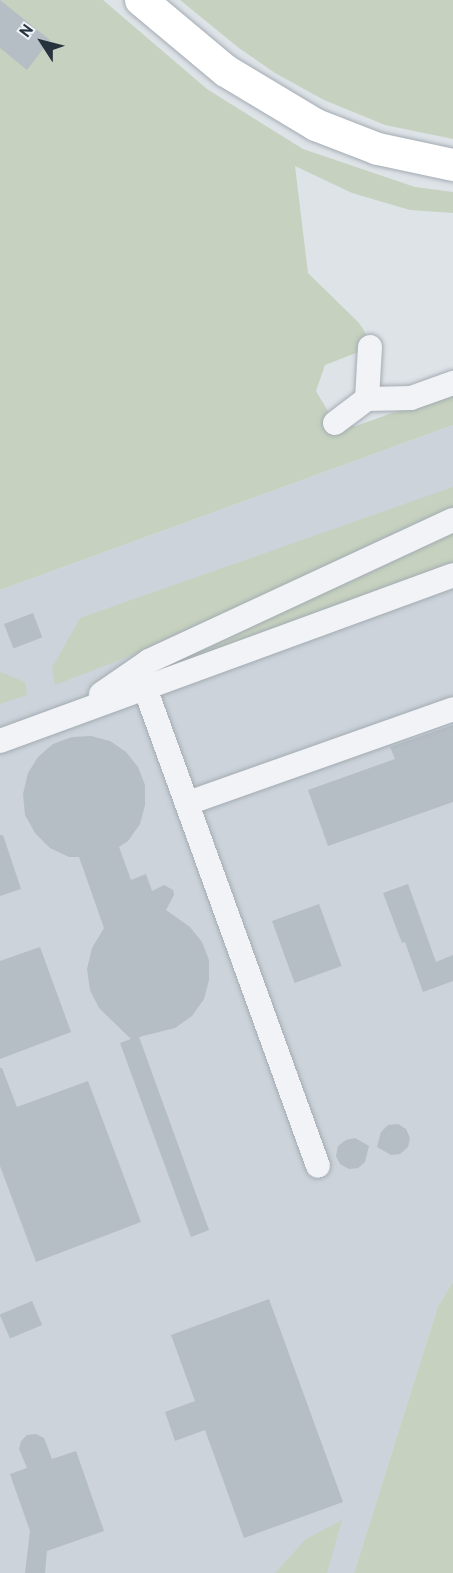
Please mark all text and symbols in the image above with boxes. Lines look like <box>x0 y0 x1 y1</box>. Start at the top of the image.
north arrow <box>12 12 72 72</box>
text: N <box>16 21 39 42</box>

